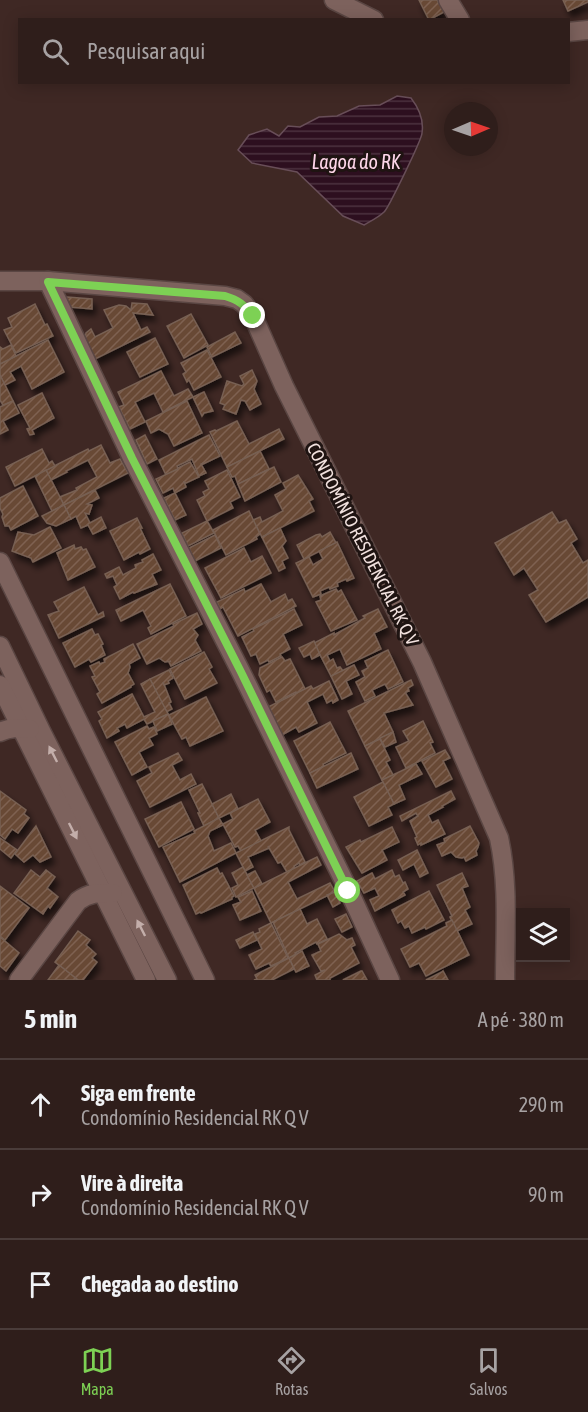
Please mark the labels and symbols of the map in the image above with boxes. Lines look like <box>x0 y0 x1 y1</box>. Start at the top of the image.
north arrow <box>444 102 498 156</box>
water label: Lagoa do RK <box>312 150 402 173</box>
route end <box>239 302 265 328</box>
street label: CONDOMÍNIO RESIDENCIAL RK Q V <box>303 439 423 649</box>
one-way arrow <box>48 745 58 763</box>
one-way arrow <box>68 823 78 840</box>
route start <box>334 877 360 903</box>
one-way arrow <box>136 919 146 936</box>

